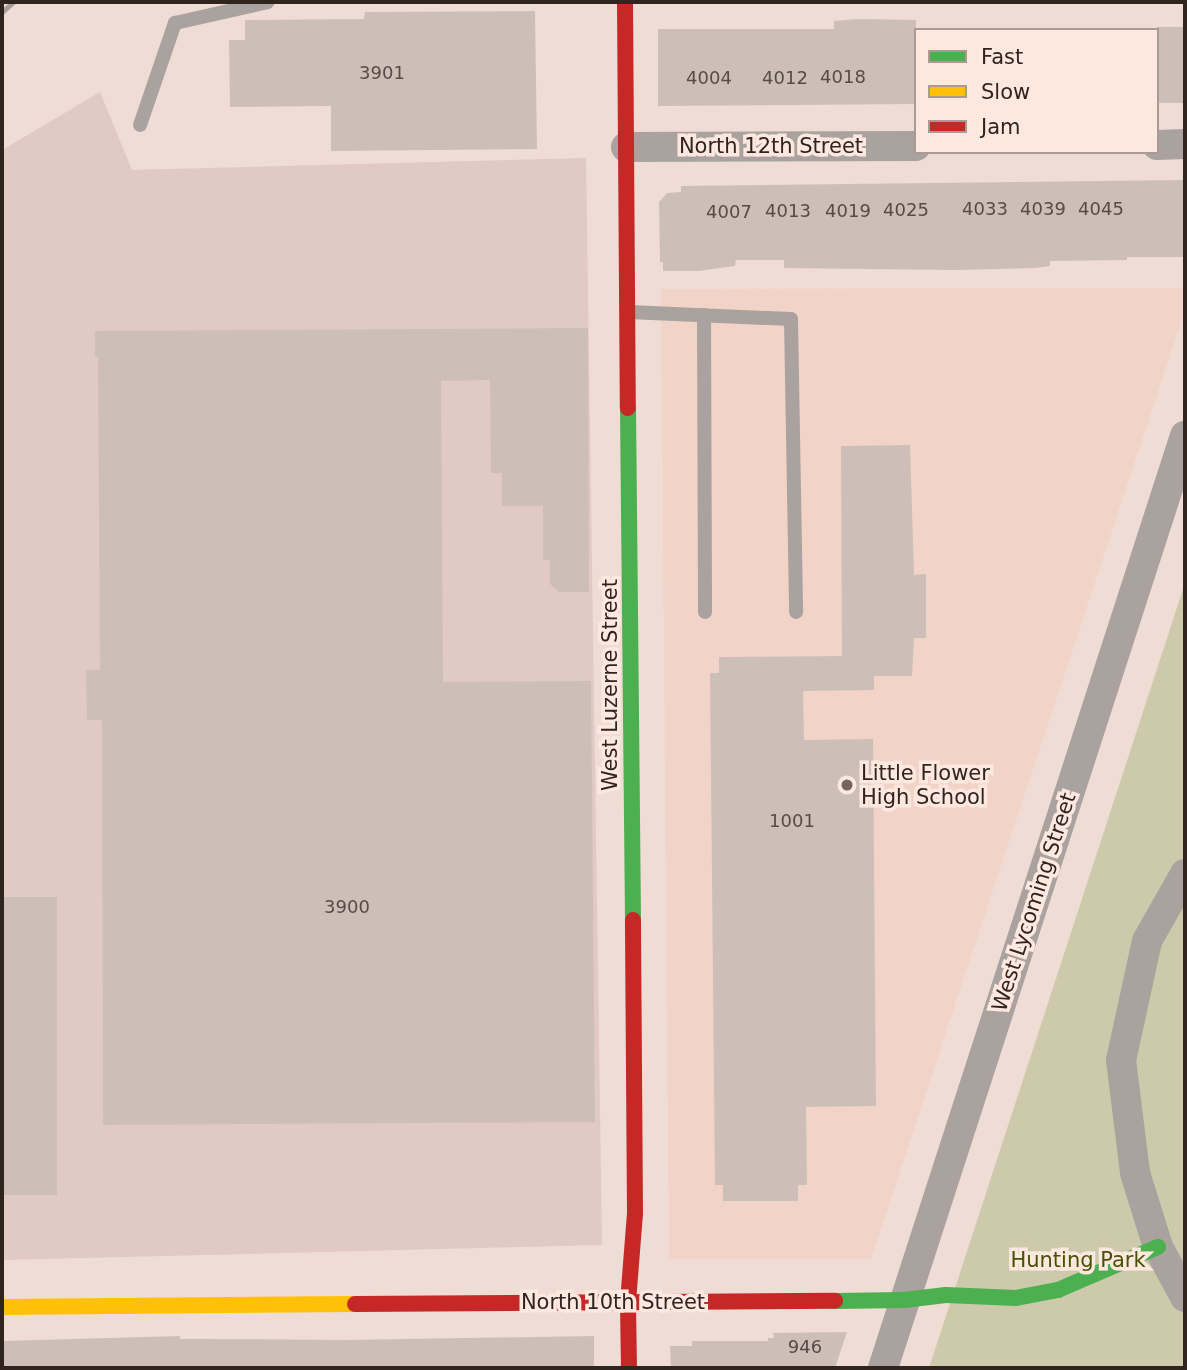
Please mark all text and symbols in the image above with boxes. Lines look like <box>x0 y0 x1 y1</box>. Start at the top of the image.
legend <box>914 28 1159 154</box>
text: Fast <box>981 45 1023 69</box>
house number: 3901 <box>359 62 405 84</box>
house number: 4018 <box>820 66 866 88</box>
house number: 4004 <box>686 67 732 89</box>
house number: 4012 <box>762 67 808 89</box>
text: Slow <box>981 80 1030 104</box>
text: Jam <box>981 115 1021 139</box>
street label: North 12th Street <box>679 133 863 159</box>
house number: 4033 <box>962 198 1008 220</box>
house number: 4039 <box>1020 198 1066 220</box>
house number: 4045 <box>1078 198 1124 220</box>
house number: 4025 <box>883 199 929 221</box>
house number: 4013 <box>765 200 811 222</box>
house number: 4019 <box>825 200 871 222</box>
house number: 4007 <box>706 201 752 223</box>
street label: West Luzerne Street <box>597 579 623 791</box>
place label: Little Flower High School <box>861 760 990 810</box>
marker: Little Flower High School <box>839 777 855 793</box>
street label: West Lycoming Street <box>987 790 1081 1014</box>
house number: 1001 <box>769 810 815 832</box>
house number: 3900 <box>324 896 370 918</box>
park label: Hunting Park <box>1010 1247 1146 1273</box>
street label: North 10th Street <box>521 1289 705 1315</box>
house number: 946 <box>788 1336 822 1358</box>

